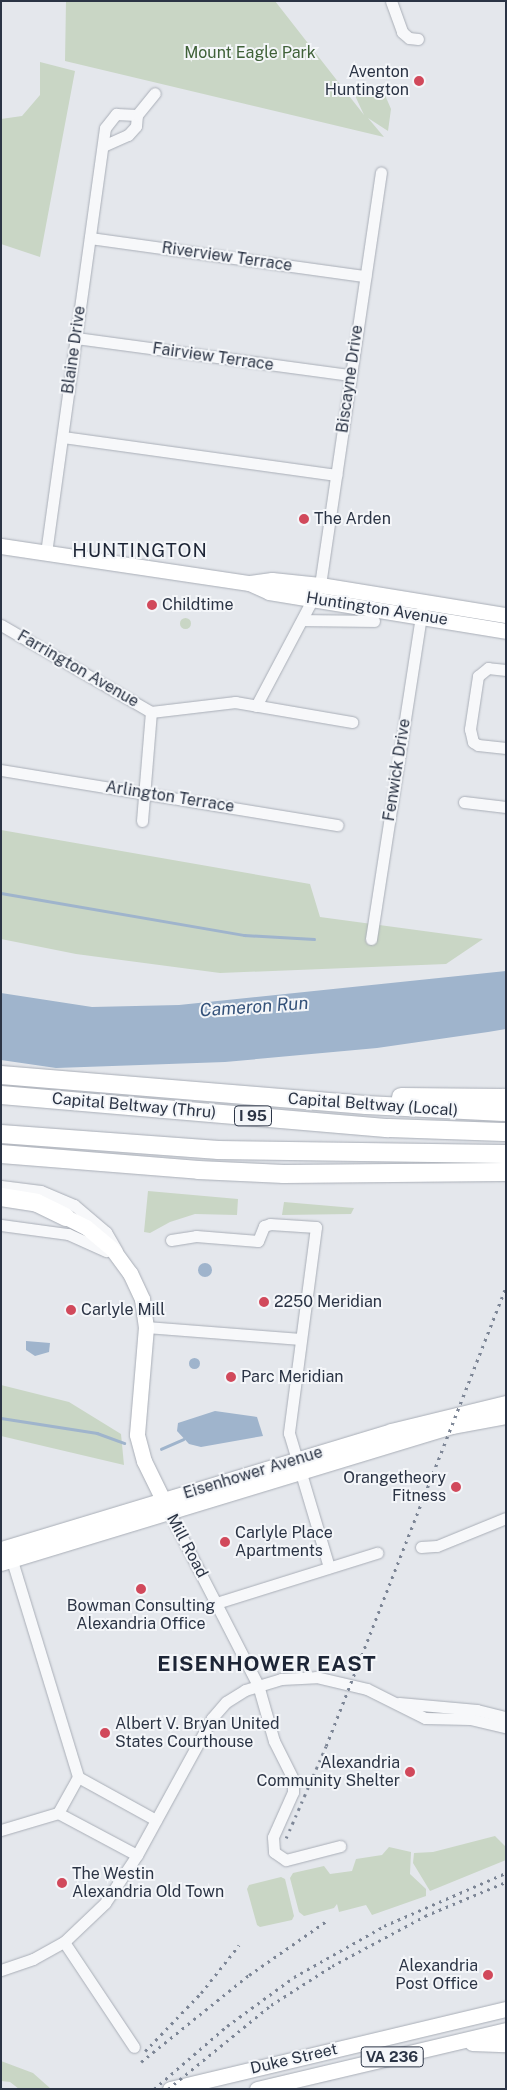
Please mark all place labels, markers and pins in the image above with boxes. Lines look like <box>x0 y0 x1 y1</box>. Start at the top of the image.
place label: Aventon Huntington <box>325 62 409 100</box>
marker: Aventon Huntington <box>413 75 425 87</box>
place label: The Arden <box>314 509 391 529</box>
marker: The Arden <box>298 513 310 525</box>
place label: Childtime <box>162 595 233 615</box>
marker: Childtime <box>146 599 158 611</box>
place label: 2250 Meridian <box>274 1292 382 1312</box>
marker: 2250 Meridian <box>258 1296 270 1308</box>
place label: Carlyle Mill <box>81 1300 165 1320</box>
marker: Carlyle Mill <box>65 1304 77 1316</box>
place label: Parc Meridian <box>241 1367 344 1387</box>
marker: Parc Meridian <box>225 1371 237 1383</box>
place label: Orangetheory Fitness <box>343 1468 446 1506</box>
marker: Orangetheory Fitness <box>450 1481 462 1493</box>
place label: Carlyle Place Apartments <box>235 1523 333 1561</box>
marker: Carlyle Place Apartments <box>219 1536 231 1548</box>
marker: Bowman Consulting Alexandria Office <box>135 1583 147 1595</box>
place label: Bowman Consulting Alexandria Office <box>67 1596 215 1634</box>
place label: Albert V. Bryan United States Courthouse <box>115 1714 280 1752</box>
marker: Albert V. Bryan United States Courthouse <box>99 1727 111 1739</box>
place label: Alexandria Community Shelter <box>256 1753 400 1791</box>
marker: Alexandria Community Shelter <box>404 1766 416 1778</box>
place label: The Westin Alexandria Old Town <box>72 1864 224 1902</box>
marker: The Westin Alexandria Old Town <box>56 1877 68 1889</box>
place label: Alexandria Post Office <box>395 1956 478 1994</box>
marker: Alexandria Post Office <box>482 1969 494 1981</box>

